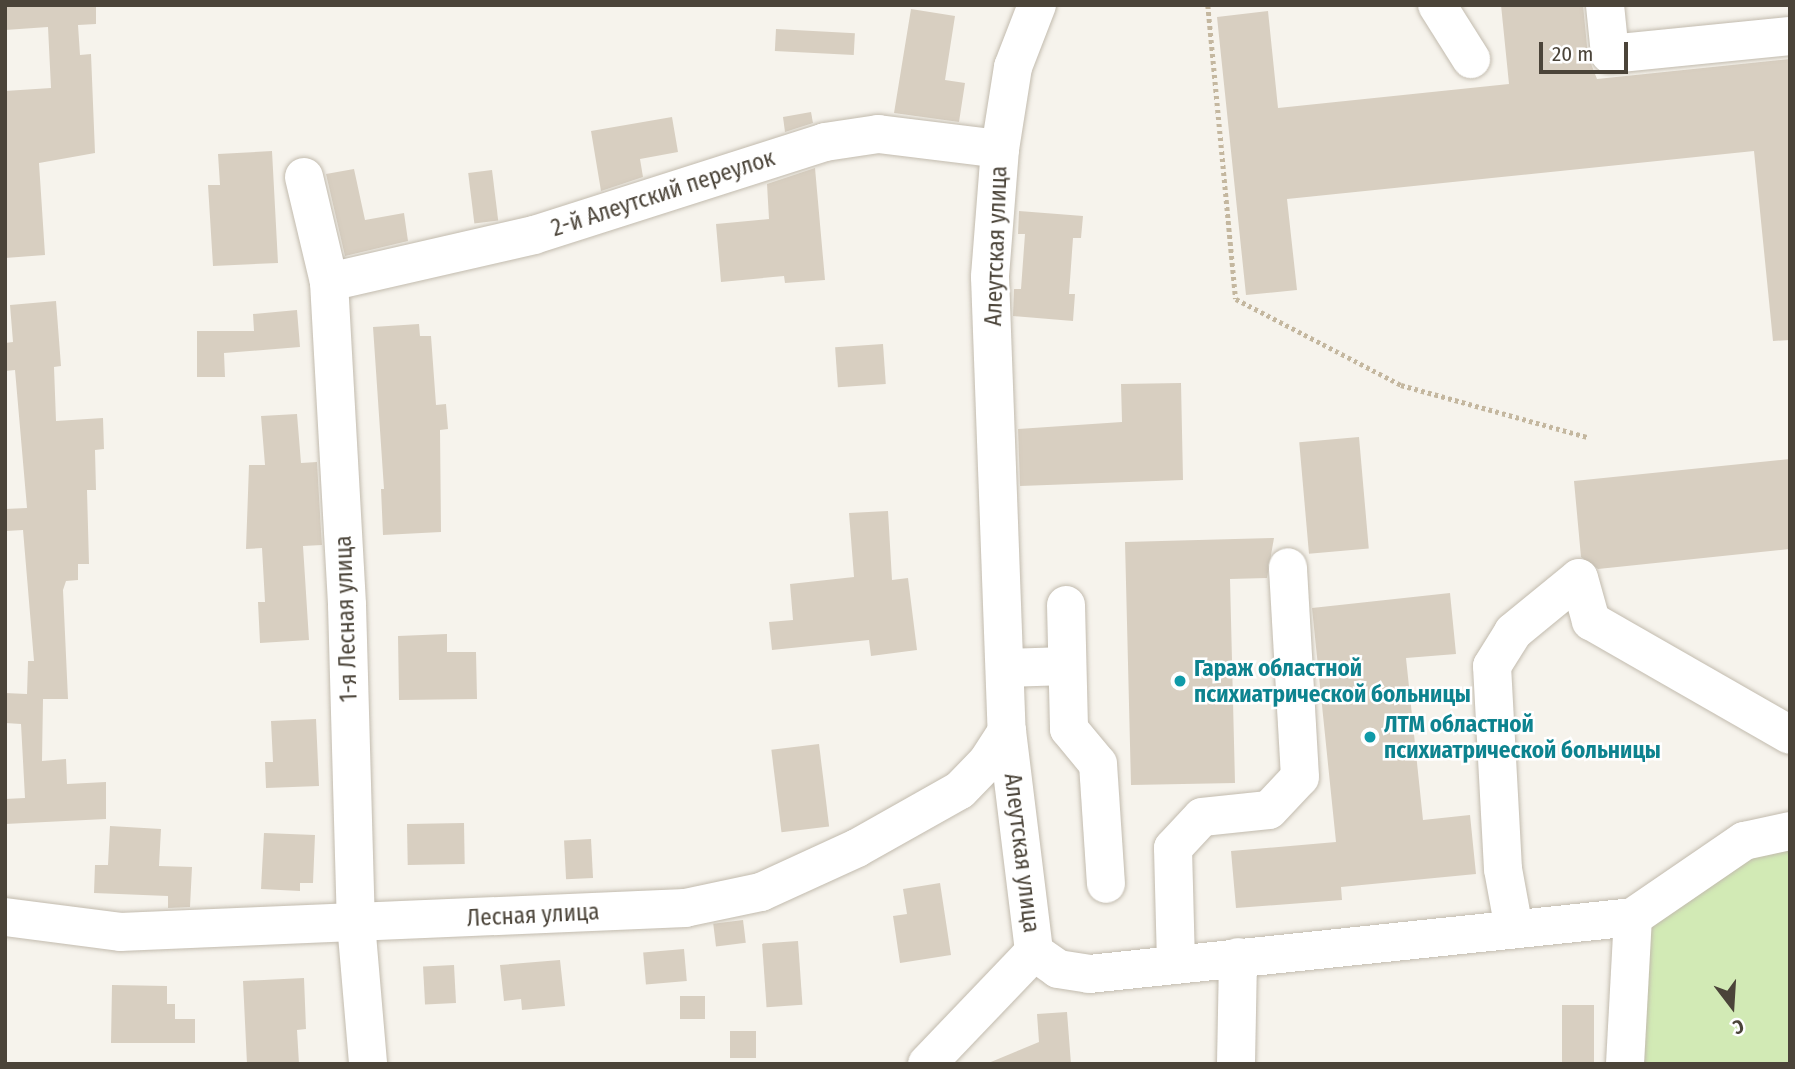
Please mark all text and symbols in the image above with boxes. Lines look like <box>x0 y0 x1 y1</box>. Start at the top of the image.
scale bar <box>1543 28 1632 72</box>
text: 20 m <box>1552 41 1593 67</box>
street label: 2-й Алеутский переулок <box>548 144 778 242</box>
street label: Алеутская улица <box>979 165 1013 327</box>
street label: 1-я Лесная улица <box>329 535 363 703</box>
place label: Гараж областной психиатрической больницы <box>1194 654 1471 708</box>
marker: Гараж областной психиатрической больницы <box>1172 673 1188 689</box>
place label: ЛТМ областной психиатрической больницы <box>1384 710 1661 764</box>
marker: ЛТМ областной психиатрической больницы <box>1362 729 1378 745</box>
street label: Алеутская улица <box>999 772 1045 934</box>
street label: Лесная улица <box>466 898 600 932</box>
north arrow <box>1697 971 1767 1041</box>
text: С <box>1730 1014 1746 1039</box>

